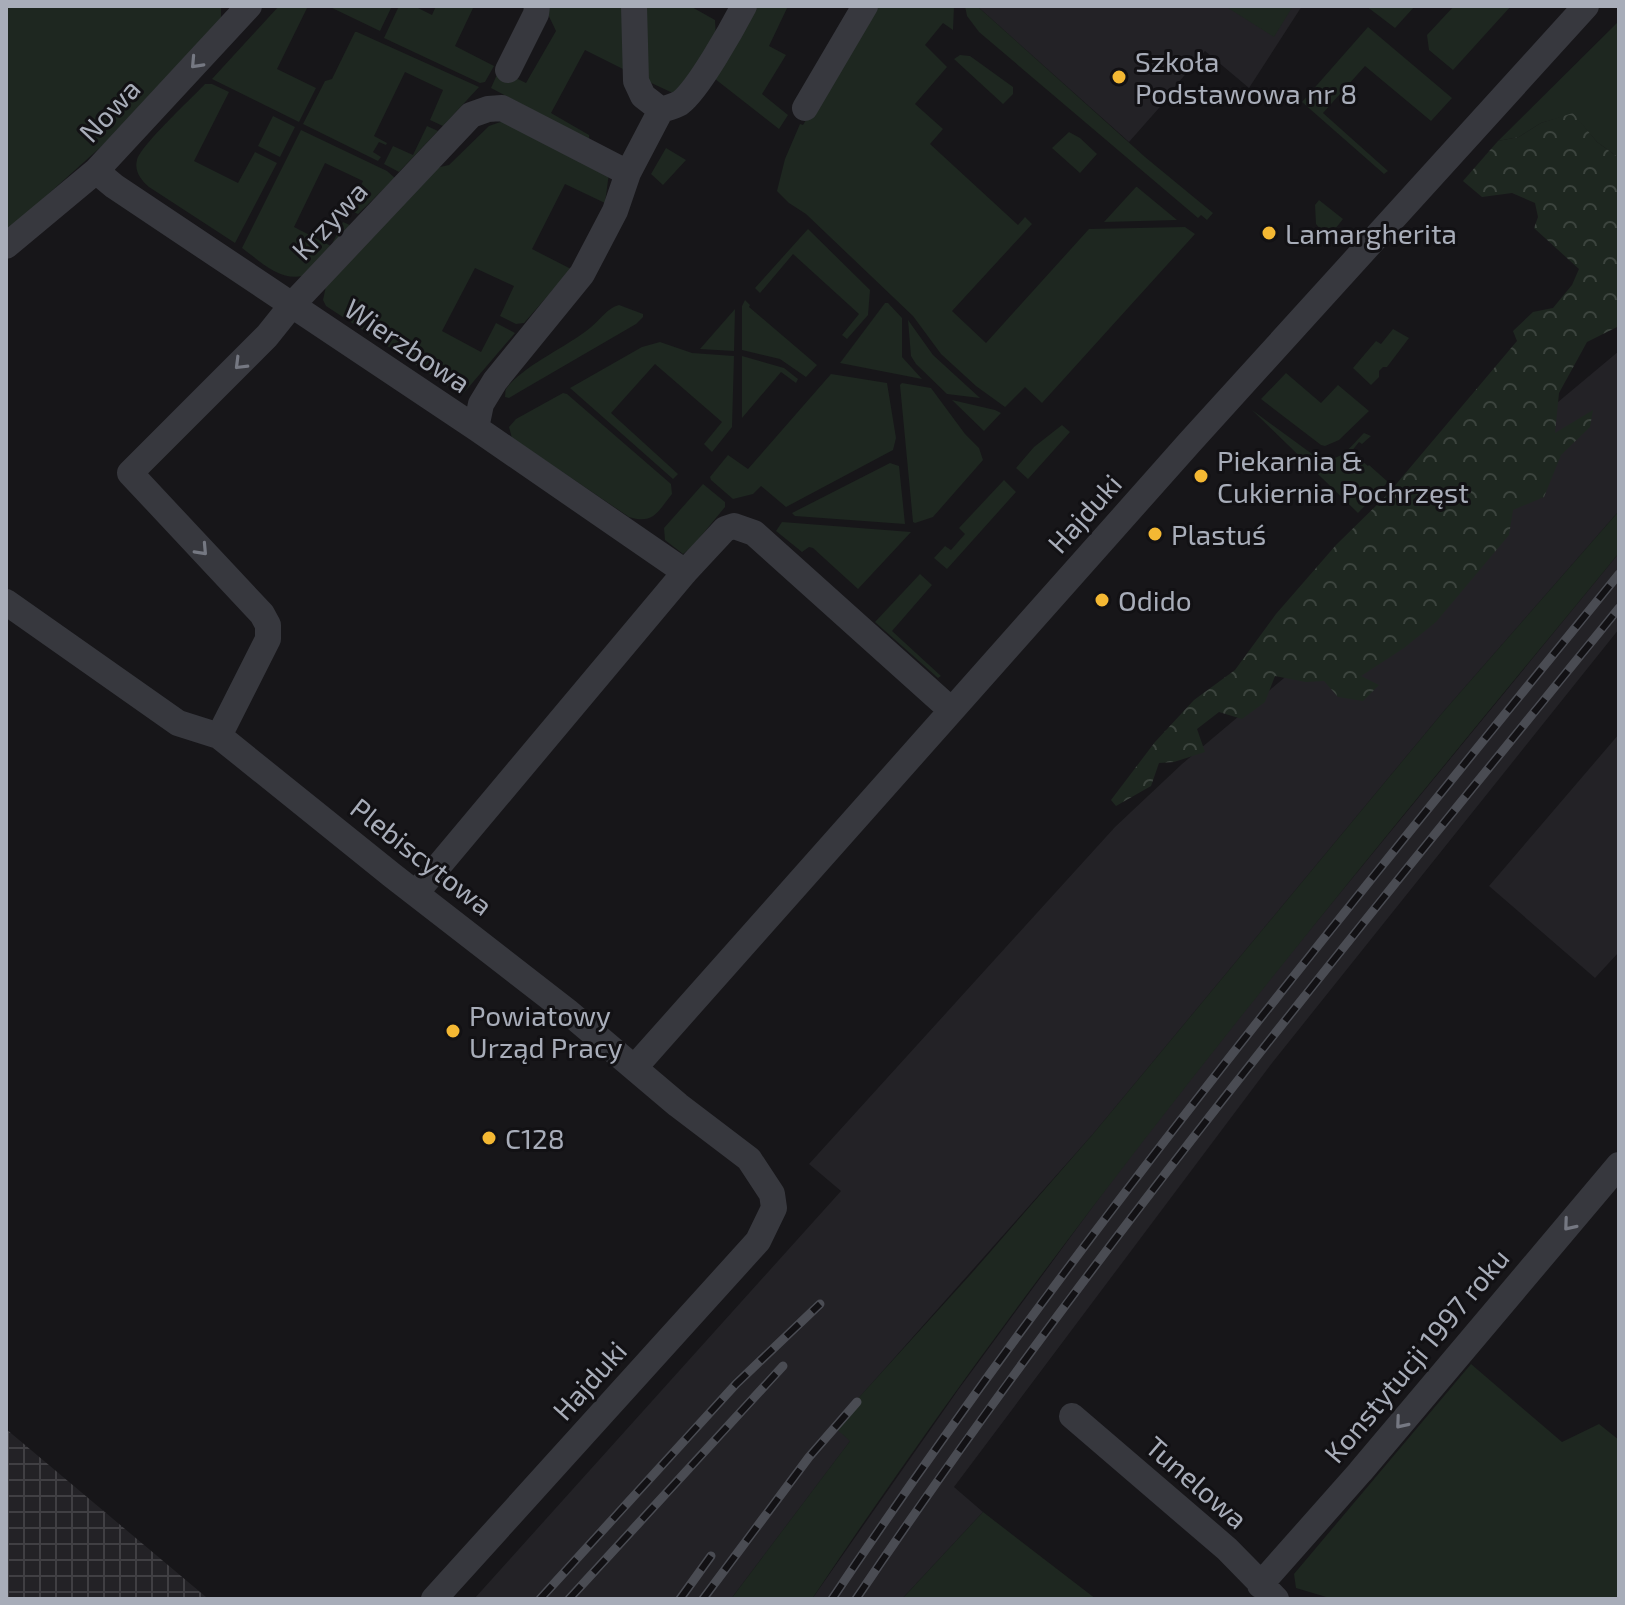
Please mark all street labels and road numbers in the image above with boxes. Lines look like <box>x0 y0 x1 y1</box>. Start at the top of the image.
street label: Nowa <box>71 71 147 149</box>
street label: Krzywa <box>284 174 374 266</box>
street label: Wierzbowa <box>339 291 477 399</box>
street label: Hajduki <box>1040 467 1128 559</box>
street label: Plebiscytowa <box>344 790 500 922</box>
street label: Konstytucji 1997 roku <box>1316 1241 1516 1469</box>
street label: Hajduki <box>545 1334 633 1426</box>
street label: Tunelowa <box>1139 1429 1255 1535</box>

